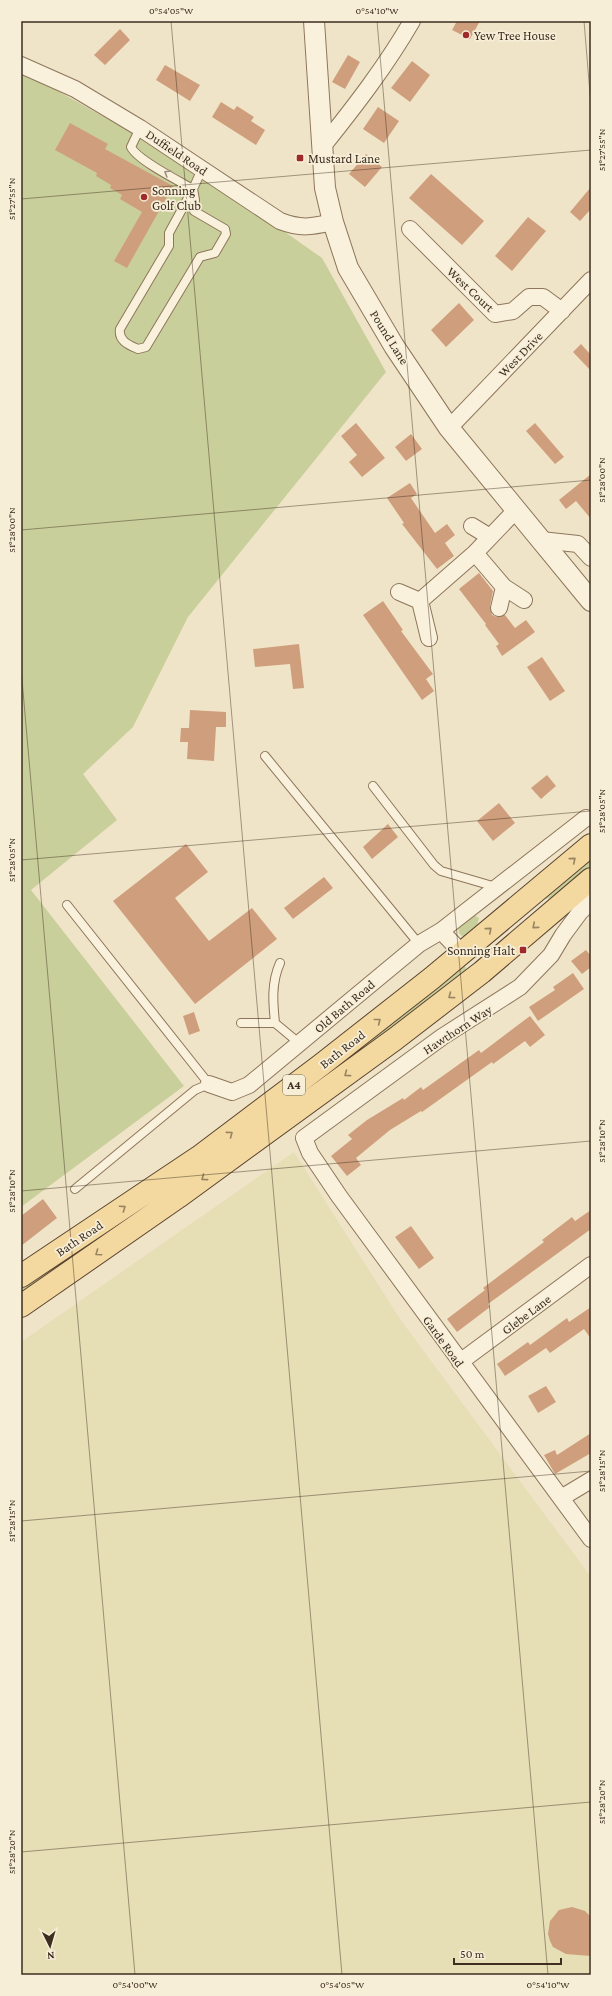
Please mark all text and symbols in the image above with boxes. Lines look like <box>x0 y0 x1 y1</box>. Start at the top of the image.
text: 0°54'05"W <box>149 5 194 16</box>
text: 0°54'10"W <box>356 5 399 16</box>
place label: Yew Tree House <box>474 28 556 43</box>
marker: Yew Tree House <box>461 30 471 40</box>
street label: Duffield Road <box>143 126 211 179</box>
text: 51°27'55"N <box>596 128 607 171</box>
place label: Mustard Lane <box>308 151 380 166</box>
marker: Mustard Lane <box>295 153 305 163</box>
one-way arrow <box>164 171 171 178</box>
text: 51°27'55"N <box>6 177 17 220</box>
place label: Sonning Golf Club <box>152 183 201 213</box>
marker: Sonning Golf Club <box>139 192 149 202</box>
street label: West Court <box>444 264 498 315</box>
street label: Pound Lane <box>367 307 412 367</box>
street label: West Drive <box>495 328 546 380</box>
text: 51°28'00"N <box>596 457 607 503</box>
text: 51°28'00"N <box>6 507 17 553</box>
text: 51°28'05"N <box>596 788 607 833</box>
text: 51°28'05"N <box>6 837 17 882</box>
one-way arrow <box>568 858 575 865</box>
one-way arrow <box>533 922 540 929</box>
one-way arrow <box>485 927 492 934</box>
place label: Sonning Halt <box>447 943 516 958</box>
marker: Sonning Halt <box>518 945 528 955</box>
street label: Old Bath Road <box>311 977 378 1036</box>
one-way arrow <box>448 991 455 998</box>
street label: Hawthorn Way <box>420 1001 495 1057</box>
one-way arrow <box>373 1019 380 1026</box>
street label: Bath Road <box>317 1027 368 1072</box>
one-way arrow <box>345 1069 352 1076</box>
road number: A4 <box>283 1075 305 1095</box>
text: 51°28'10"N <box>596 1119 607 1163</box>
one-way arrow <box>225 1131 232 1138</box>
text: 51°28'10"N <box>6 1169 17 1213</box>
one-way arrow <box>202 1173 209 1180</box>
one-way arrow <box>119 1205 126 1213</box>
street label: Bath Road <box>53 1217 106 1260</box>
one-way arrow <box>95 1248 102 1256</box>
street label: Glebe Lane <box>499 1291 554 1338</box>
street label: Garde Road <box>420 1313 467 1370</box>
text: 51°28'15"N <box>596 1449 607 1492</box>
text: 51°28'15"N <box>6 1499 17 1542</box>
text: 51°28'20"N <box>596 1779 607 1824</box>
text: 51°28'20"N <box>6 1829 17 1874</box>
north arrow <box>30 1926 70 1966</box>
scale bar <box>454 1940 561 1966</box>
text: 50 m <box>460 1947 485 1961</box>
text: N <box>46 1950 55 1962</box>
text: 0°54'00"W <box>113 1979 158 1990</box>
text: 0°54'05"W <box>320 1979 365 1990</box>
text: 0°54'10"W <box>527 1979 570 1990</box>

